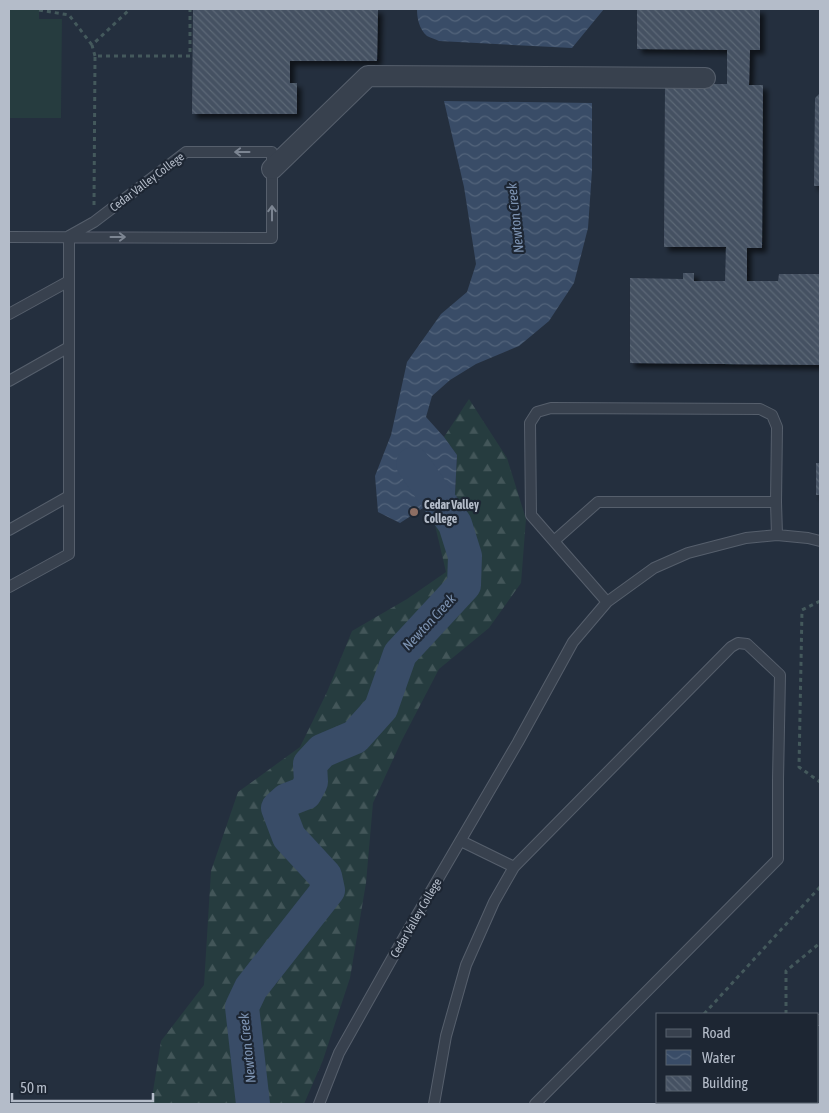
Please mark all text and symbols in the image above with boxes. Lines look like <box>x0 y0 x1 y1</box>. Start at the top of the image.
one-way arrow <box>234 147 250 157</box>
street label: Cedar Valley College <box>107 149 187 215</box>
water label: Newton Creek <box>503 181 527 254</box>
one-way arrow <box>267 205 277 221</box>
one-way arrow <box>109 232 125 241</box>
place label: Cedar Valley College <box>424 498 479 526</box>
marker: Cedar Valley College <box>408 506 420 518</box>
water label: Newton Creek <box>399 590 460 653</box>
street label: Cedar Valley College <box>388 876 444 960</box>
water label: Newton Creek <box>235 1011 259 1084</box>
legend <box>656 1013 819 1103</box>
text: Road <box>702 1024 731 1041</box>
text: Water <box>702 1049 735 1066</box>
scale bar <box>12 1070 154 1102</box>
text: Building <box>702 1074 748 1091</box>
text: 50 m <box>20 1079 47 1096</box>

